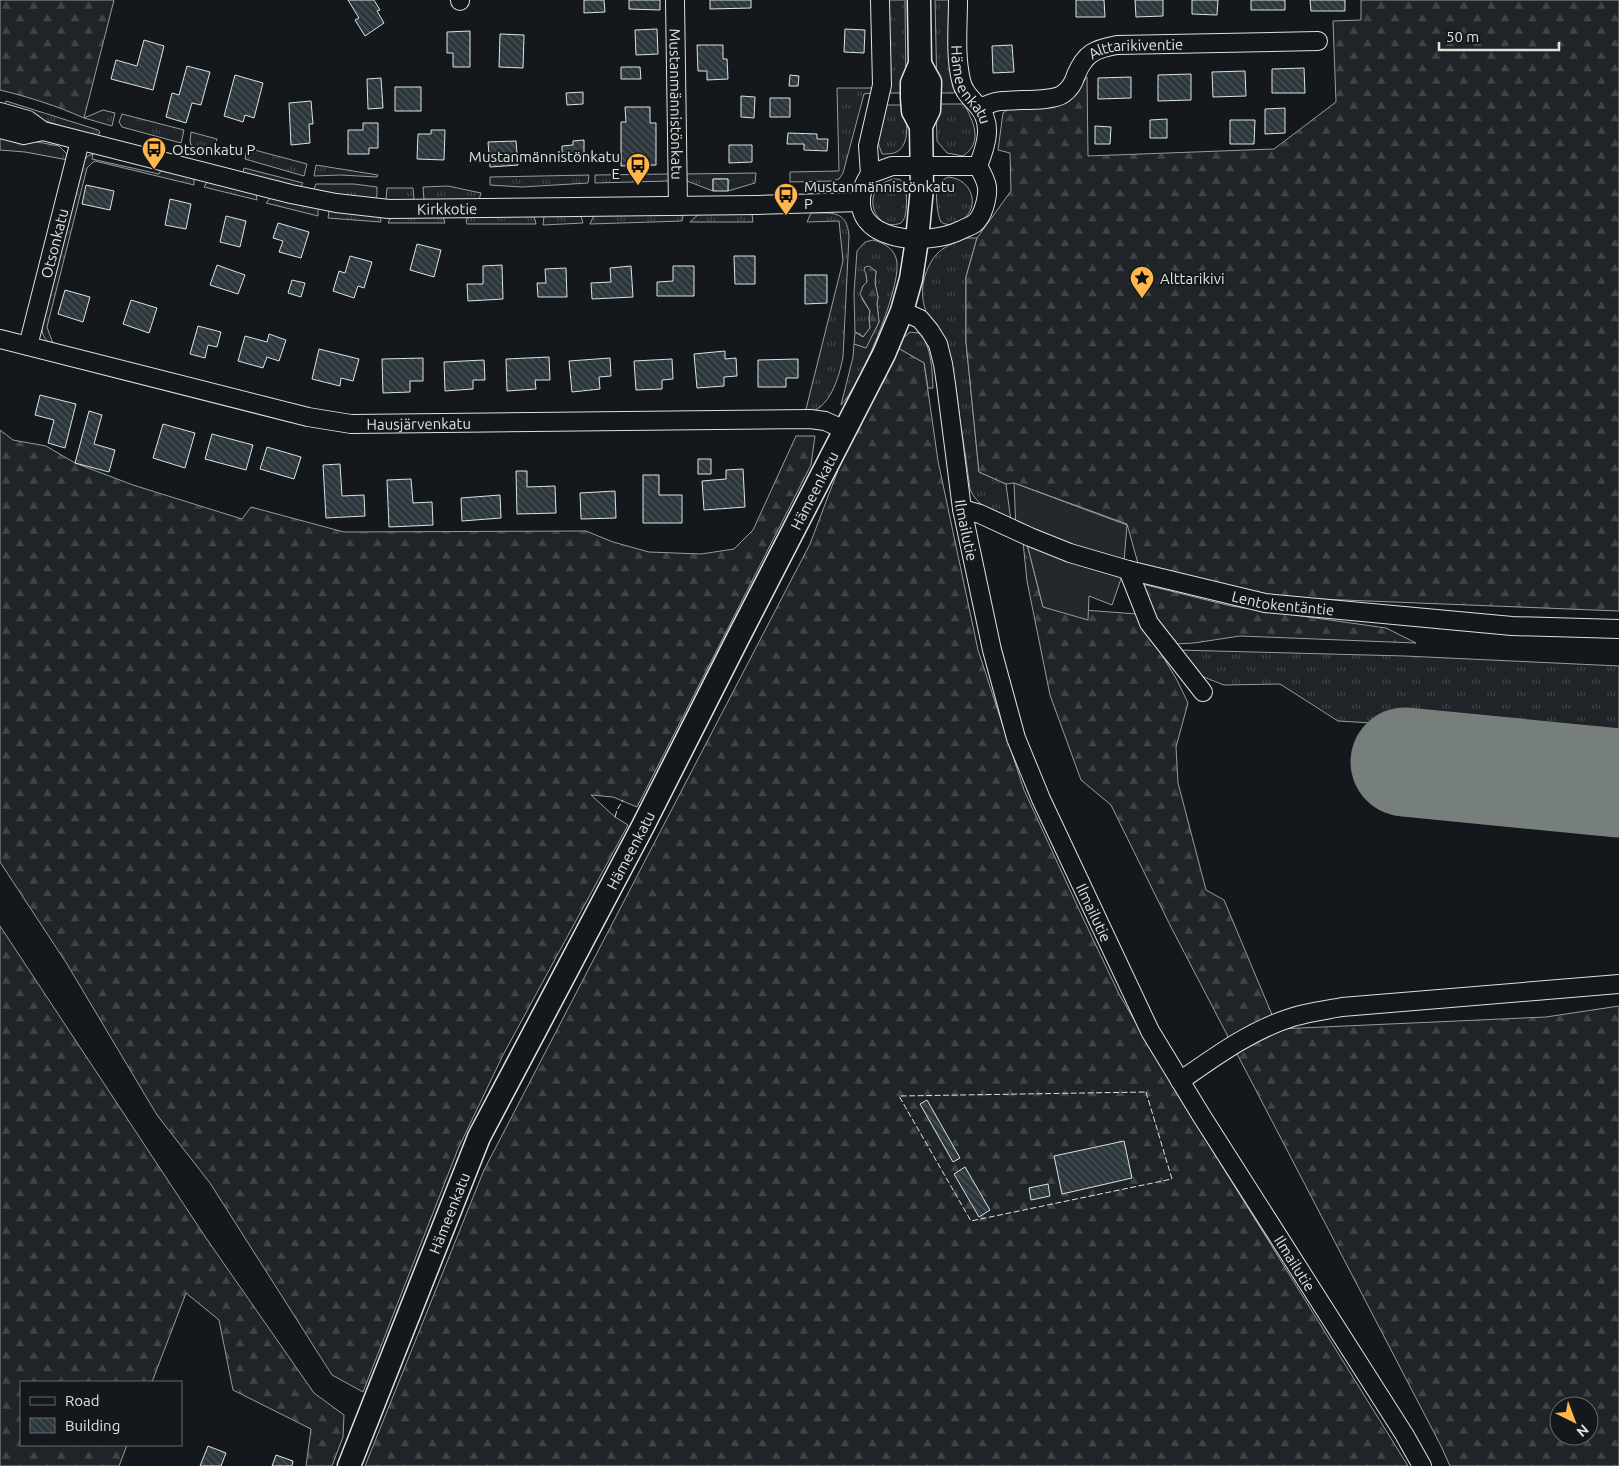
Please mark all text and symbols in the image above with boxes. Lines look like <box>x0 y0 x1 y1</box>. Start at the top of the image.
scale bar <box>1439 20 1559 52</box>
street label: Mustanmännistönkatu <box>667 28 686 180</box>
text: 50 m <box>1446 28 1479 45</box>
street label: Alttarikiventie <box>1085 35 1183 62</box>
street label: Hämeenkatu <box>949 45 995 126</box>
bus stop icon: Otsonkatu P <box>141 136 167 170</box>
place label: Otsonkatu P <box>172 141 256 158</box>
place label: Mustanmännistönkatu E <box>469 148 620 182</box>
bus stop icon: Mustanmännistönkatu E <box>625 152 651 186</box>
place label: Mustanmännistönkatu P <box>804 178 955 212</box>
bus stop icon: Mustanmännistönkatu P <box>773 182 799 216</box>
street label: Kirkkotie <box>417 200 477 217</box>
street label: Otsonkatu <box>37 207 71 280</box>
place icon: Alttarikivi <box>1129 265 1155 299</box>
place label: Alttarikivi <box>1160 270 1225 287</box>
street label: Hausjärvenkatu <box>366 414 471 432</box>
street label: Hämeenkatu <box>787 448 841 533</box>
street label: Ilmailutie <box>952 498 981 562</box>
street label: Lentokentäntie <box>1230 587 1335 618</box>
street label: Hämeenkatu <box>603 808 658 892</box>
street label: Ilmailutie <box>1073 880 1115 944</box>
street label: Hämeenkatu <box>425 1170 473 1256</box>
street label: Ilmailutie <box>1271 1232 1319 1294</box>
legend <box>20 1381 182 1446</box>
text: Road <box>65 1392 100 1409</box>
north arrow <box>1549 1396 1599 1446</box>
text: Building <box>65 1417 120 1434</box>
text: N <box>1573 1421 1592 1440</box>

